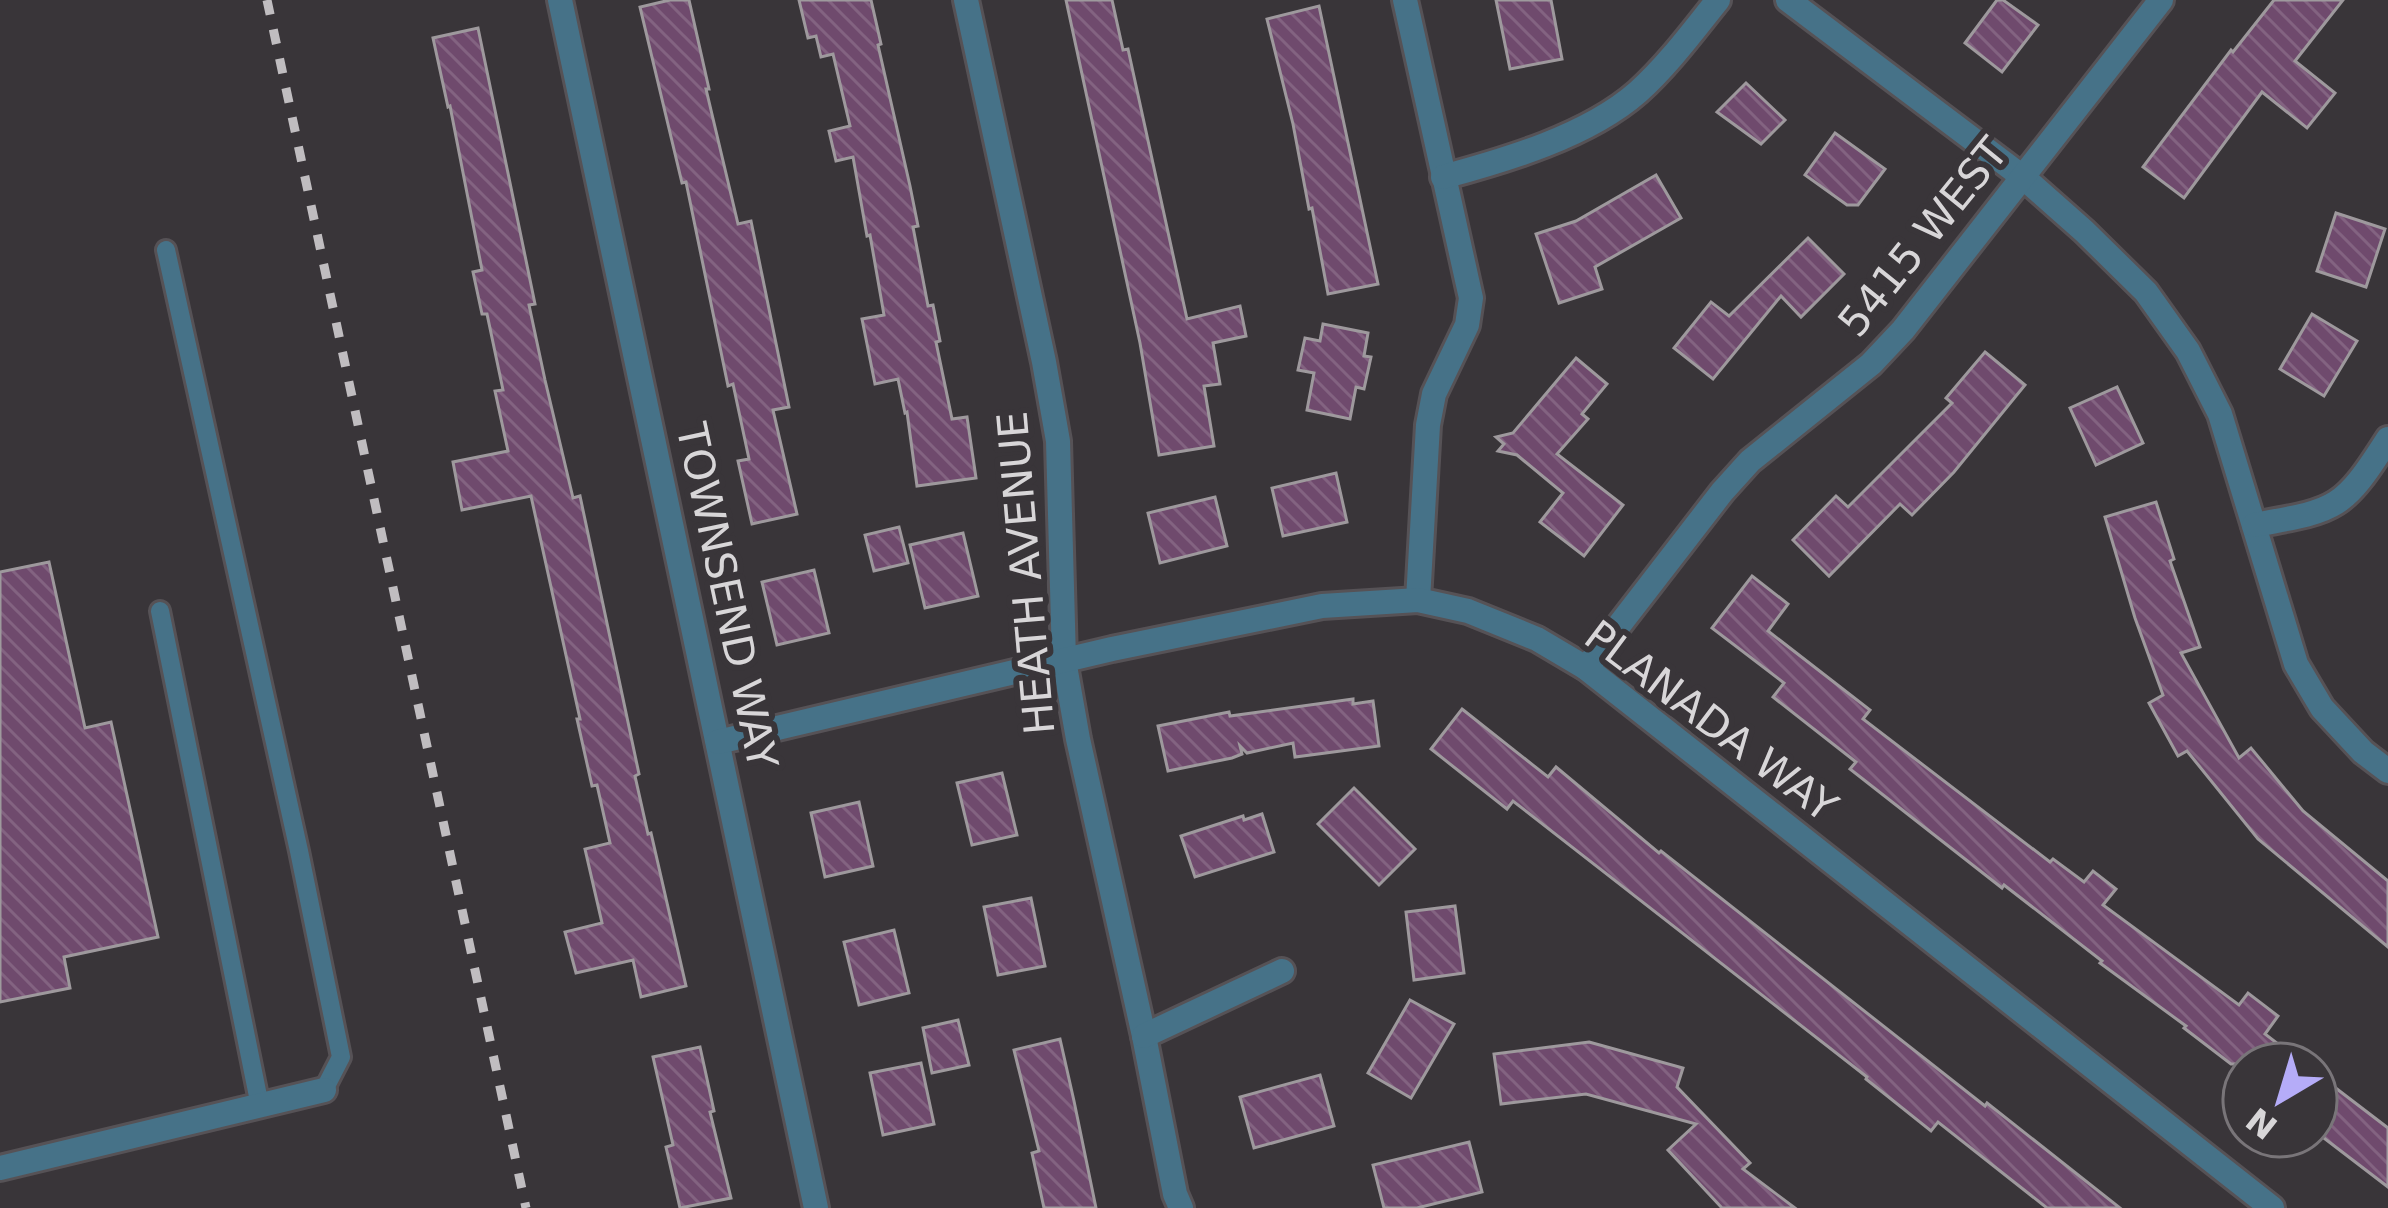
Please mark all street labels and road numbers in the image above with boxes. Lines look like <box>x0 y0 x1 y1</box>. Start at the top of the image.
street label: 5415 WEST <box>1828 128 2018 346</box>
street label: HEATH AVENUE <box>987 409 1065 737</box>
street label: TOWNSEND WAY <box>666 418 788 774</box>
street label: PLANADA WAY <box>1575 610 1847 832</box>

